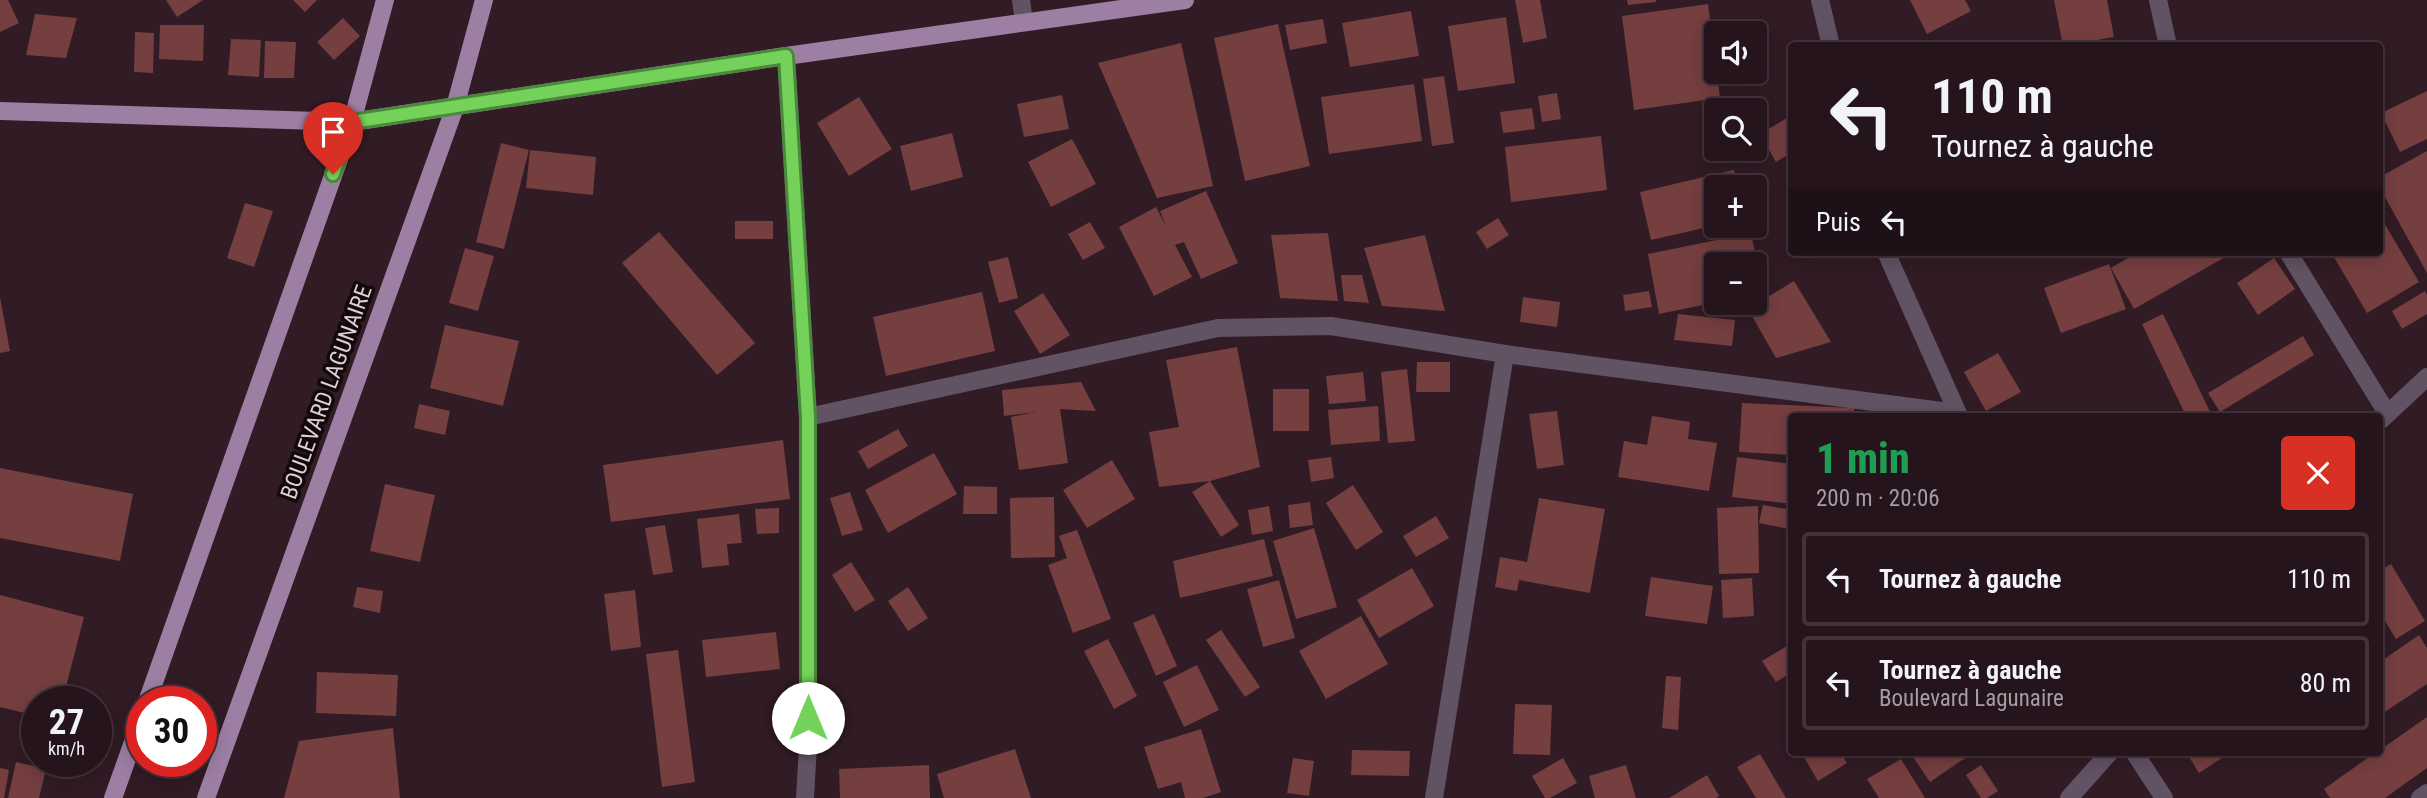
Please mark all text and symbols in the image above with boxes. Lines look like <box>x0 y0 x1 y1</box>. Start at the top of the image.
map controls <box>1704 21 1767 315</box>
button: sound <box>1704 21 1767 84</box>
text: 110 m <box>1931 68 2053 125</box>
icon: left <box>1816 70 1907 161</box>
button: search <box>1704 98 1767 161</box>
pin <box>303 102 363 174</box>
icon: arrive <box>314 113 352 151</box>
text: Tournez à gauche <box>1931 127 2154 165</box>
button: + <box>1704 175 1767 238</box>
icon: left <box>1875 203 1913 241</box>
text: Puis <box>1816 207 1861 237</box>
button: − <box>1704 252 1767 315</box>
street label: BOULEVARD LAGUNAIRE <box>275 282 378 503</box>
text: 1 min <box>1816 434 1910 483</box>
button: close <box>2281 436 2355 510</box>
text: 200 m · 20:06 <box>1816 485 1940 512</box>
icon: left <box>1820 560 1858 598</box>
text: Tournez à gauche <box>1879 564 2061 594</box>
text: 110 m <box>2287 564 2351 594</box>
text: Tournez à gauche <box>1879 655 2061 685</box>
icon: left <box>1820 664 1858 702</box>
text: 80 m <box>2300 668 2351 698</box>
position arrow <box>771 681 845 755</box>
text: Boulevard Lagunaire <box>1879 685 2064 712</box>
speed limit sign: 30 <box>126 686 217 777</box>
text: 27 <box>49 702 84 743</box>
text: km/h <box>48 738 85 759</box>

